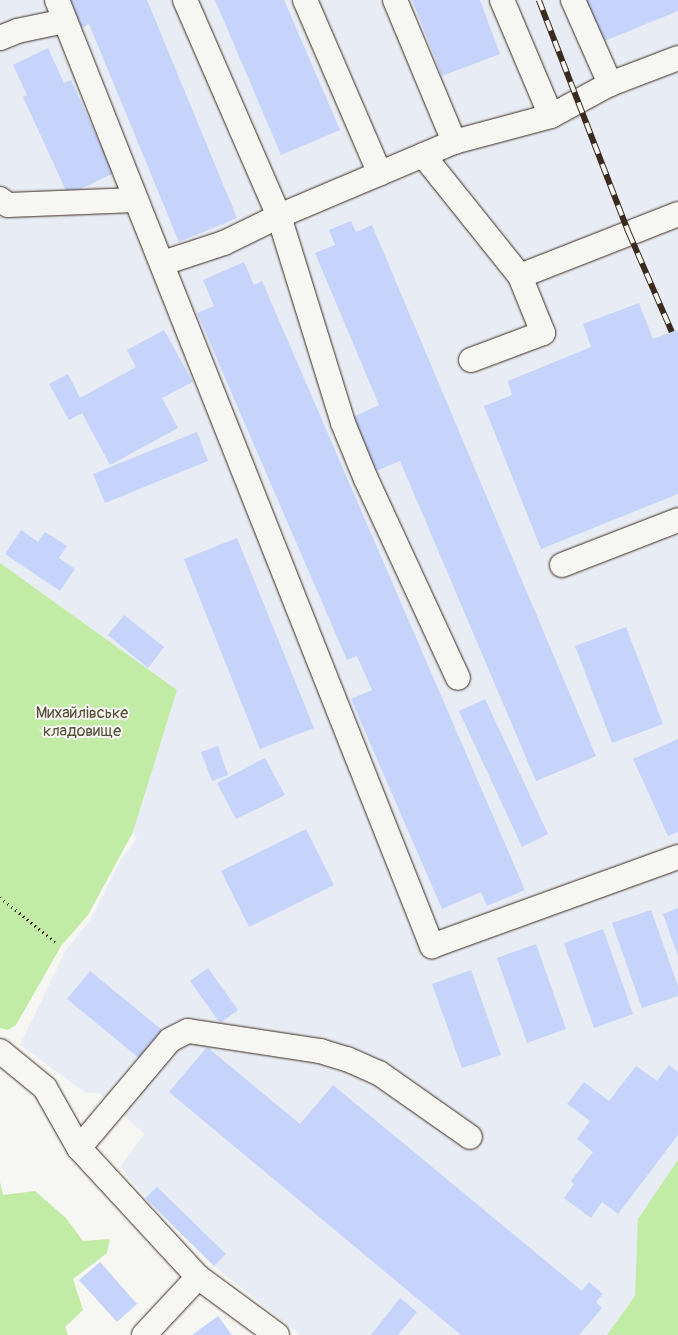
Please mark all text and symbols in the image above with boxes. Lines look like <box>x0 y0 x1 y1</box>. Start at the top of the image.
park label: Михайлівське кладовище <box>36 703 128 741</box>

